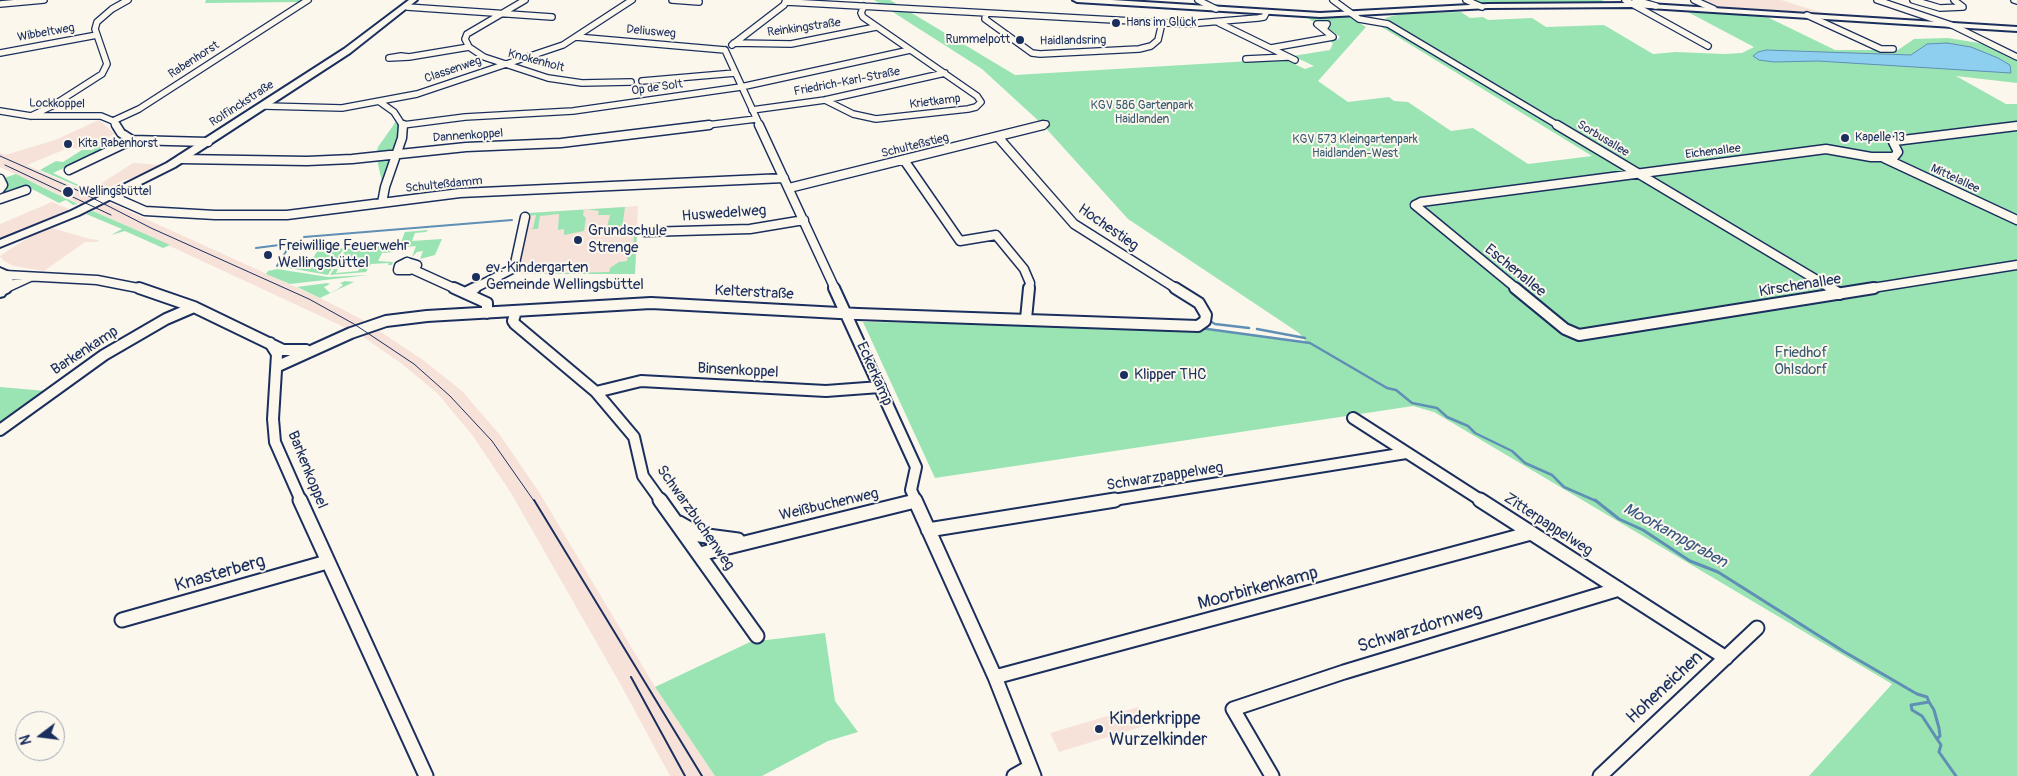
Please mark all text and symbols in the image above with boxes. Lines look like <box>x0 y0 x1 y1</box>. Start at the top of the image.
street label: Reinkingstraße <box>766 16 842 40</box>
place label: Hans im Glück <box>1126 16 1196 30</box>
marker: Hans im Glück <box>1110 17 1122 29</box>
street label: Wibbeltweg <box>16 21 76 45</box>
street label: Deliusweg <box>626 23 676 41</box>
place label: Rummelpott <box>946 33 1010 47</box>
street label: Haidlandsring <box>1040 33 1106 49</box>
marker: Rummelpott <box>1014 34 1026 46</box>
street label: Rabenhorst <box>166 38 222 82</box>
street label: Knokenholt <box>506 47 566 75</box>
street label: Classenweg <box>423 54 483 86</box>
street label: Friedrich-Karl-Straße <box>793 65 901 99</box>
street label: Op de Solt <box>630 77 684 99</box>
street label: Rolfinckstraße <box>207 78 277 130</box>
street label: Krietkamp <box>909 92 961 112</box>
street label: Lockkoppel <box>29 96 85 112</box>
park label: KGV 586 Gartenpark Haidlanden <box>1091 99 1193 127</box>
street label: Sorbusallee <box>1574 118 1632 160</box>
street label: Dannenkoppel <box>432 126 504 146</box>
street label: Schulteßstieg <box>880 131 950 161</box>
place label: Kapelle 13 <box>1855 131 1905 145</box>
marker: Kapelle 13 <box>1839 132 1851 144</box>
park label: KGV 573 Kleingartenpark Haidlanden-West <box>1292 133 1418 161</box>
place label: Kita Rabenhorst <box>78 137 158 151</box>
marker: Kita Rabenhorst <box>62 138 74 150</box>
street label: Eichenallee <box>1684 141 1742 163</box>
street label: Mittelallee <box>1928 161 1982 197</box>
street label: Schulteßdamm <box>405 174 483 196</box>
marker: Wellingsbüttel <box>61 185 75 199</box>
place label: Wellingsbüttel <box>79 185 152 199</box>
street label: Hochestieg <box>1074 201 1142 255</box>
street label: Huswedelweg <box>681 202 767 226</box>
place label: Grundschule Strenge <box>588 222 667 257</box>
marker: Grundschule Strenge <box>572 234 584 246</box>
place label: Freiwillige Feuerwehr Wellingsbüttel <box>278 237 409 272</box>
street label: Eschenallee <box>1481 241 1549 301</box>
marker: Freiwillige Feuerwehr Wellingsbüttel <box>262 249 274 261</box>
place label: ev. Kindergarten Gemeinde Wellingsbüttel <box>486 259 644 294</box>
marker: ev. Kindergarten Gemeinde Wellingsbüttel <box>470 271 482 283</box>
street label: Kirschenallee <box>1758 271 1842 301</box>
street label: Kelterstraße <box>714 282 794 304</box>
street label: Barkenkamp <box>48 323 122 379</box>
street label: Eckerkamp <box>852 339 896 409</box>
park label: Friedhof Ohlsdorf <box>1774 344 1828 379</box>
street label: Binsenkoppel <box>697 360 779 382</box>
place label: Klipper THC <box>1134 366 1207 384</box>
marker: Klipper THC <box>1118 369 1130 381</box>
street label: Barkenkoppel <box>283 429 331 511</box>
street label: Schwarzpappelweg <box>1105 459 1225 495</box>
street label: Schwarzbuchenweg <box>652 462 738 574</box>
street label: Weißbuchenweg <box>778 485 880 525</box>
street label: Zitterpappelweg <box>1500 490 1596 560</box>
water label: Moorkampgraben <box>1620 499 1730 573</box>
street label: Knasterberg <box>172 551 268 597</box>
street label: Moorbirkenkamp <box>1195 563 1321 615</box>
street label: Schwarzdornweg <box>1355 600 1485 658</box>
street label: Hoheneichen <box>1622 647 1708 729</box>
place label: Kinderkrippe Wurzelkinder <box>1109 708 1207 751</box>
north arrow <box>15 711 65 761</box>
marker: Kinderkrippe Wurzelkinder <box>1093 723 1105 735</box>
text: N <box>17 733 35 747</box>

